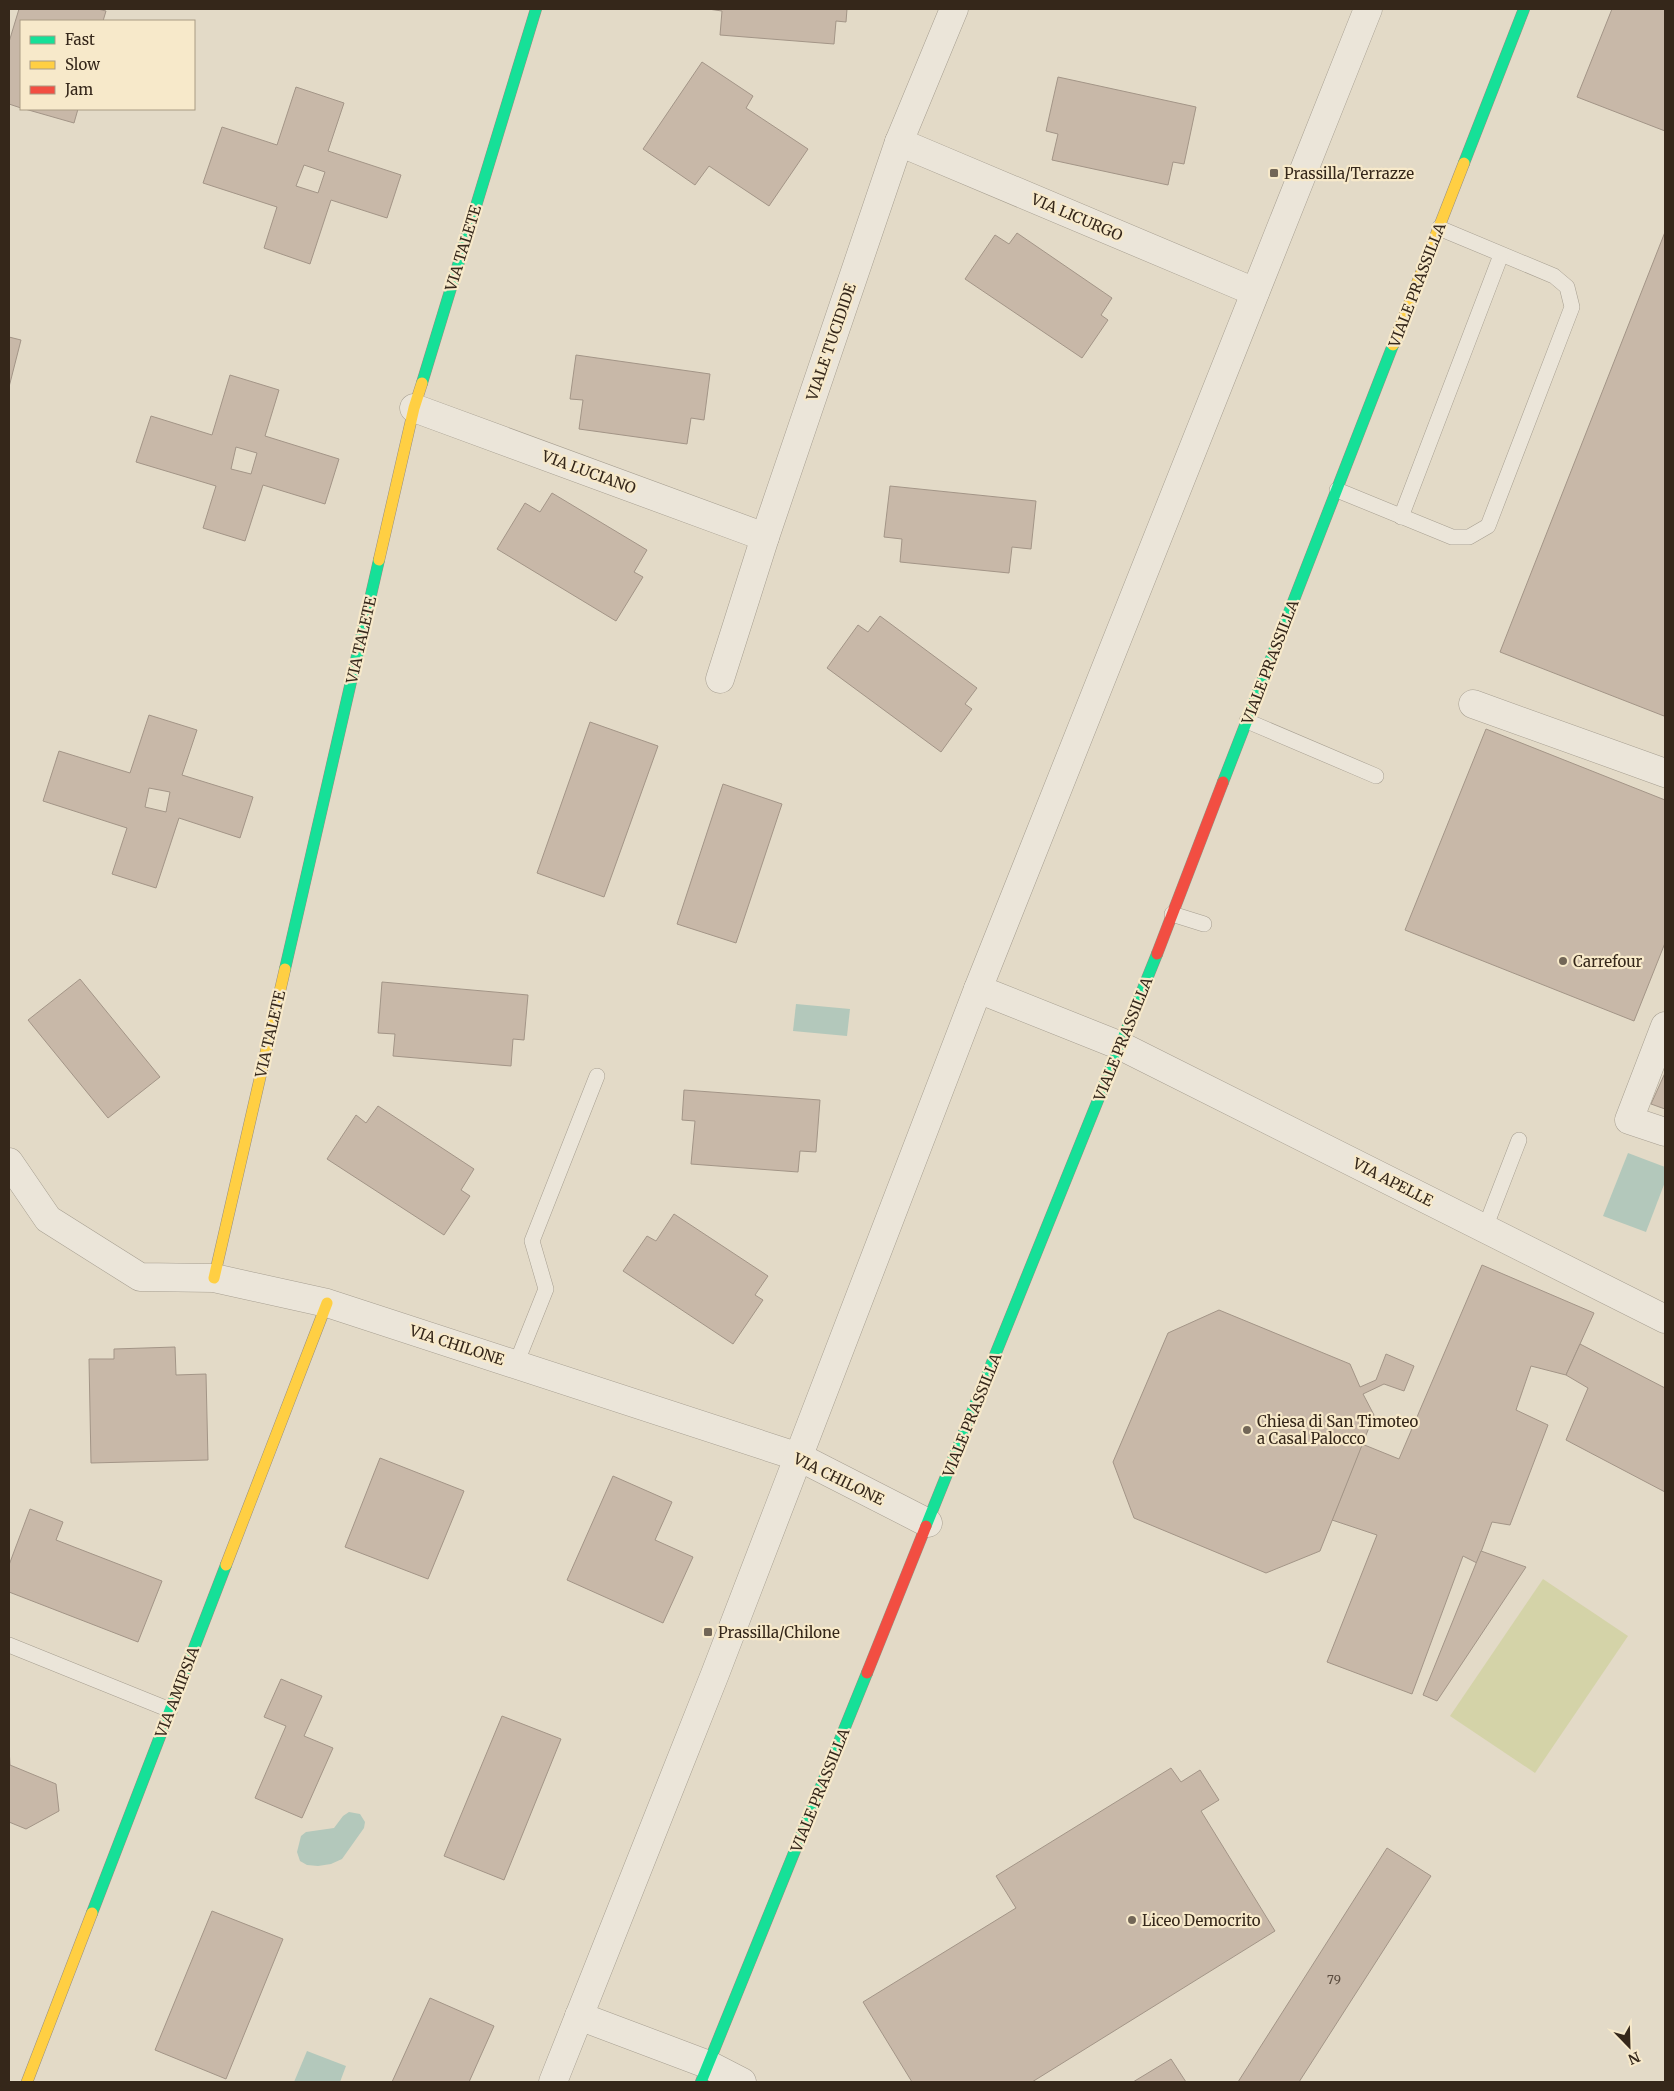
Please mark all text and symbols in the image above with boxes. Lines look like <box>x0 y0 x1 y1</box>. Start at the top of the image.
legend <box>20 20 195 110</box>
text: Fast <box>65 30 95 49</box>
text: Slow <box>65 55 100 74</box>
text: Jam <box>64 80 93 99</box>
place label: Prassilla/Terrazze <box>1284 164 1414 183</box>
marker: Prassilla/Terrazze <box>1268 167 1280 179</box>
street label: VIA LICURGO <box>1027 189 1126 245</box>
street label: VIA TALETE <box>441 202 485 294</box>
street label: VIALE PRASSILLA <box>1384 220 1450 351</box>
street label: VIALE TUCIDIDE <box>802 280 860 404</box>
street label: VIA LUCIANO <box>539 446 639 498</box>
street label: VIA TALETE <box>342 594 380 686</box>
street label: VIALE PRASSILLA <box>1237 597 1303 728</box>
place label: Carrefour <box>1573 952 1642 971</box>
marker: Carrefour <box>1557 955 1569 967</box>
street label: VIALE PRASSILLA <box>1089 974 1157 1105</box>
street label: VIA TALETE <box>251 988 289 1080</box>
street label: VIA APELLE <box>1349 1153 1437 1211</box>
street label: VIA CHILONE <box>406 1320 507 1369</box>
street label: VIALE PRASSILLA <box>938 1350 1006 1481</box>
place label: Chiesa di San Timoteo a Casal Palocco <box>1257 1412 1418 1448</box>
marker: Chiesa di San Timoteo a Casal Palocco <box>1241 1424 1253 1436</box>
street label: VIA CHILONE <box>790 1448 888 1509</box>
place label: Prassilla/Chilone <box>718 1623 840 1642</box>
marker: Prassilla/Chilone <box>702 1626 714 1638</box>
street label: VIA AMIPSIA <box>151 1643 203 1741</box>
street label: VIALE PRASSILLA <box>786 1725 854 1856</box>
place label: Liceo Democrito <box>1142 1911 1261 1930</box>
marker: Liceo Democrito <box>1126 1914 1138 1926</box>
house number: 79 <box>1327 1972 1341 1987</box>
north arrow <box>1604 2021 1654 2071</box>
text: N <box>1625 2048 1643 2068</box>

